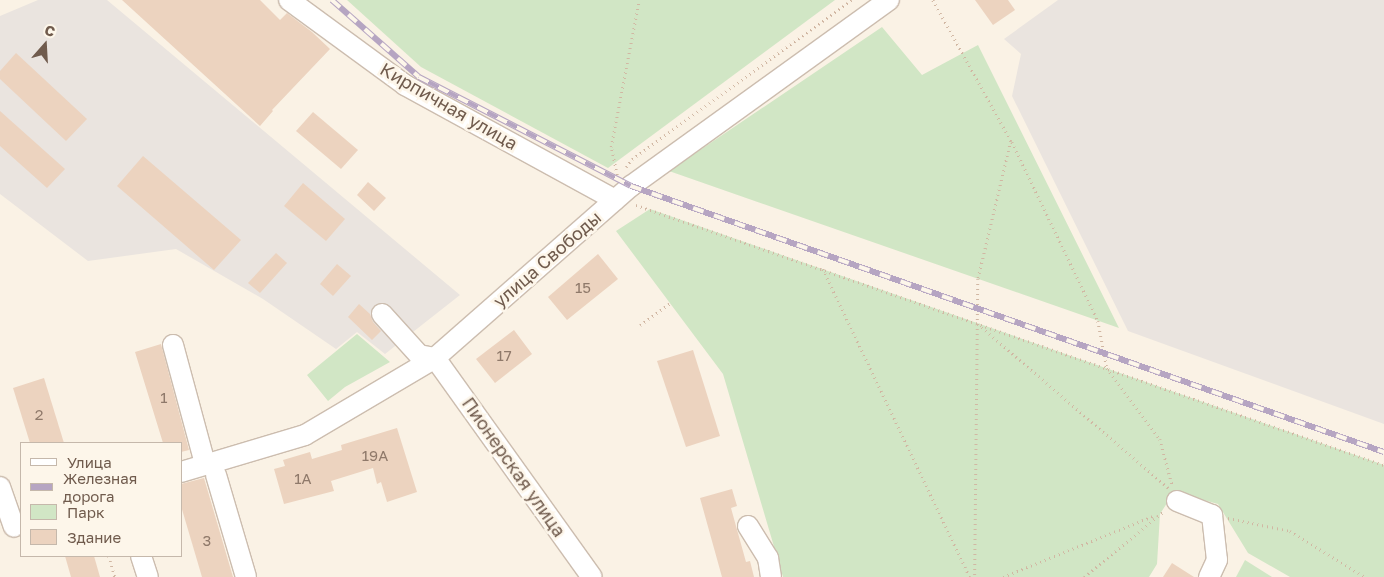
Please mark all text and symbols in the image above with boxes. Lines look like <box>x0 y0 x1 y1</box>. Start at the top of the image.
north arrow <box>20 20 70 70</box>
text: С <box>43 21 58 40</box>
street label: Кирпичная улица <box>376 58 522 154</box>
street label: улица Свободы <box>489 206 605 312</box>
house number: 15 <box>575 279 591 297</box>
house number: 17 <box>496 347 512 365</box>
house number: 1 <box>160 389 168 407</box>
street label: Пионерская улица <box>458 393 570 541</box>
house number: 2 <box>35 406 43 424</box>
legend <box>20 442 182 557</box>
house number: 19А <box>362 447 388 465</box>
text: Улица <box>67 453 112 471</box>
text: Железная дорога <box>63 469 137 505</box>
house number: 1А <box>294 470 312 488</box>
text: Парк <box>67 503 105 521</box>
text: Здание <box>67 528 121 546</box>
house number: 3 <box>203 532 211 550</box>

